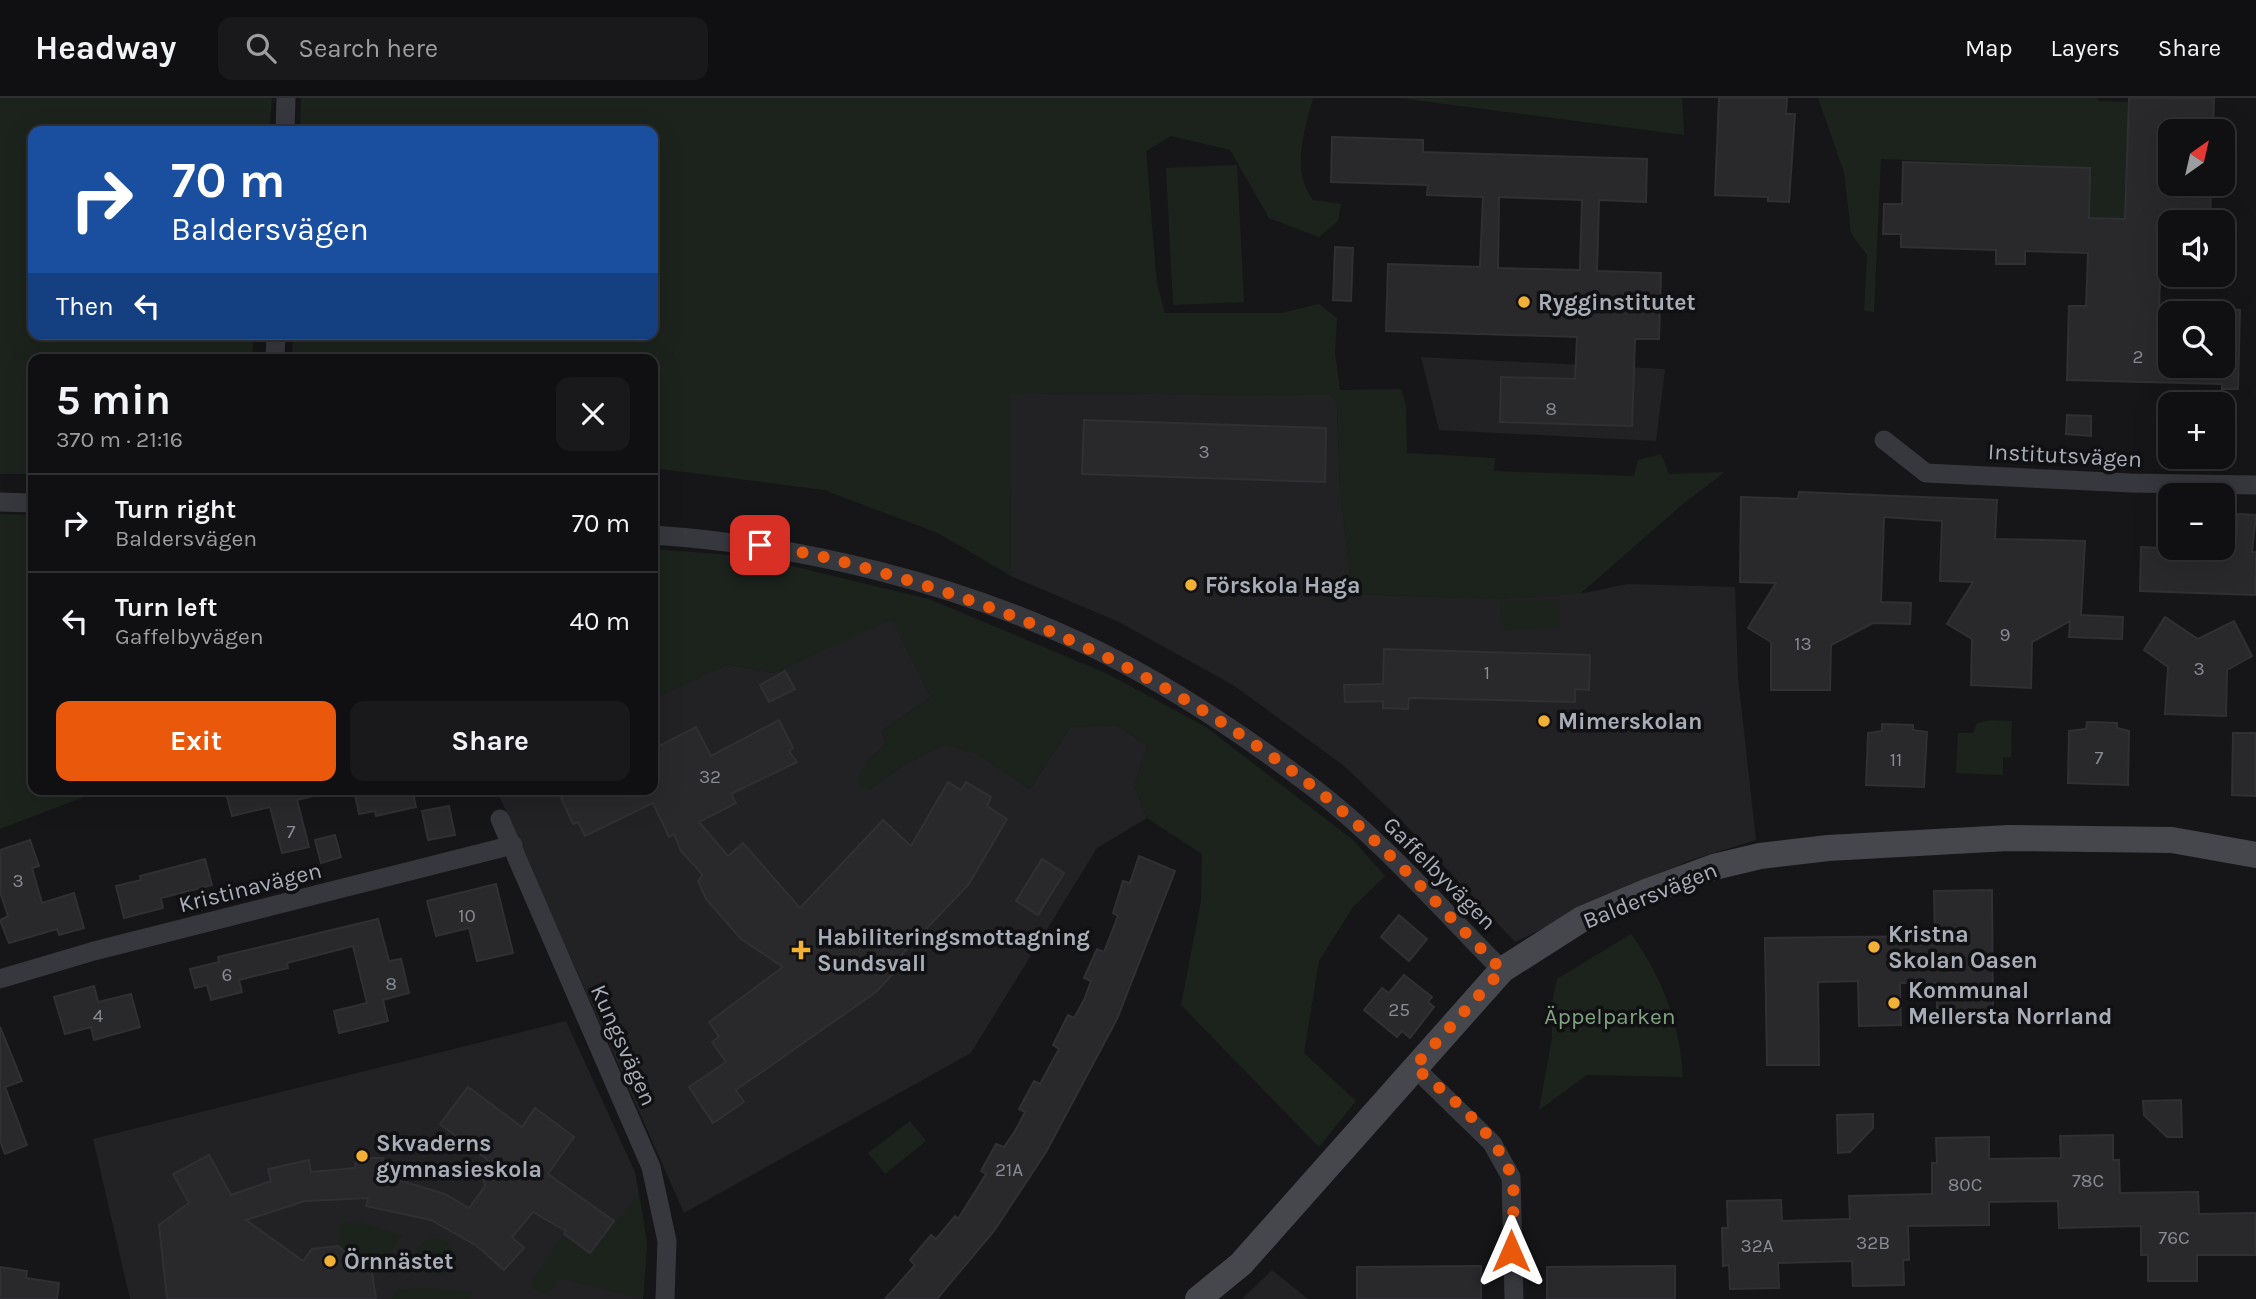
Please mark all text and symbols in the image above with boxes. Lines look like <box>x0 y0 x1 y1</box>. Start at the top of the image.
search box <box>218 17 708 80</box>
text: Headway <box>35 29 176 67</box>
icon: search <box>242 29 280 67</box>
text: Search here <box>298 33 438 64</box>
text: Map <box>1965 34 2013 62</box>
text: Layers <box>2051 34 2120 62</box>
text: Share <box>2158 34 2221 62</box>
north arrow <box>2158 119 2235 196</box>
map controls <box>2158 119 2235 560</box>
text: 70 m <box>171 152 285 209</box>
icon: right <box>56 154 147 245</box>
button: sound <box>2158 210 2235 287</box>
text: Baldersvägen <box>171 211 369 248</box>
icon: left <box>128 287 166 325</box>
place label: Rygginstitutet <box>1538 289 1696 316</box>
text: Then <box>56 291 114 322</box>
marker: Rygginstitutet <box>1516 294 1532 310</box>
button: search <box>2158 301 2235 378</box>
house number: 2 <box>2132 346 2144 368</box>
text: 5 min <box>56 375 171 425</box>
button: close <box>556 377 630 451</box>
button: + <box>2158 392 2235 469</box>
house number: 8 <box>1545 398 1557 420</box>
text: 370 m · 21:16 <box>56 426 183 453</box>
street label: Institutsvägen <box>1987 438 2143 473</box>
house number: 3 <box>1198 441 1210 463</box>
button: − <box>2158 483 2235 560</box>
text: Turn right <box>115 494 236 525</box>
icon: right <box>56 504 94 542</box>
text: 70 m <box>572 508 630 539</box>
pin <box>730 515 790 575</box>
text: Baldersvägen <box>115 525 257 552</box>
icon: arrive <box>741 526 779 564</box>
place label: Förskola Haga <box>1205 572 1360 599</box>
marker: Förskola Haga <box>1183 577 1199 593</box>
text: Turn left <box>115 592 217 623</box>
icon: left <box>56 602 94 640</box>
text: 40 m <box>570 606 630 637</box>
text: Gaffelbyvägen <box>115 623 264 650</box>
house number: 9 <box>1999 624 2011 646</box>
house number: 13 <box>1794 633 1812 655</box>
house number: 3 <box>2193 658 2205 680</box>
house number: 1 <box>1484 662 1490 684</box>
button: Exit <box>56 701 336 781</box>
button: Share <box>350 701 630 781</box>
place label: Mimerskolan <box>1558 708 1702 735</box>
marker: Mimerskolan <box>1536 713 1552 729</box>
house number: 7 <box>2095 747 2104 769</box>
house number: 11 <box>1890 749 1902 771</box>
house number: 32 <box>699 766 721 788</box>
street label: Gaffelbyvägen <box>1378 811 1502 935</box>
house number: 7 <box>287 821 296 843</box>
street label: Baldersvägen <box>1579 856 1721 935</box>
street label: Kristinavägen <box>176 857 324 918</box>
house number: 3 <box>12 870 24 892</box>
house number: 10 <box>458 905 476 927</box>
place label: Kristna Skolan Oasen <box>1888 921 2038 974</box>
place label: Habiliteringsmottagning Sundsvall <box>817 924 1090 977</box>
marker: Kristna Skolan Oasen <box>1866 939 1882 955</box>
marker: Habiliteringsmottagning Sundsvall <box>791 940 811 960</box>
house number: 6 <box>222 964 232 986</box>
house number: 8 <box>385 973 397 995</box>
place label: Kommunal Mellersta Norrland <box>1908 977 2112 1030</box>
street label: Kungsvägen <box>585 980 662 1110</box>
marker: Kommunal Mellersta Norrland <box>1886 995 1902 1011</box>
house number: 25 <box>1388 999 1410 1021</box>
park label: Äppelparken <box>1544 1003 1676 1030</box>
house number: 4 <box>93 1005 104 1027</box>
place label: Skvaderns gymnasieskola <box>376 1130 542 1183</box>
marker: Skvaderns gymnasieskola <box>354 1148 370 1164</box>
house number: 21A <box>995 1159 1023 1181</box>
house number: 78C <box>2072 1170 2104 1192</box>
house number: 80C <box>1948 1174 1982 1196</box>
position arrow <box>1474 1214 1548 1288</box>
house number: 76C <box>2158 1227 2190 1249</box>
house number: 32B <box>1856 1232 1890 1254</box>
house number: 32A <box>1740 1235 1774 1257</box>
place label: Örnnästet <box>344 1247 453 1275</box>
marker: Örnnästet <box>322 1253 338 1269</box>

